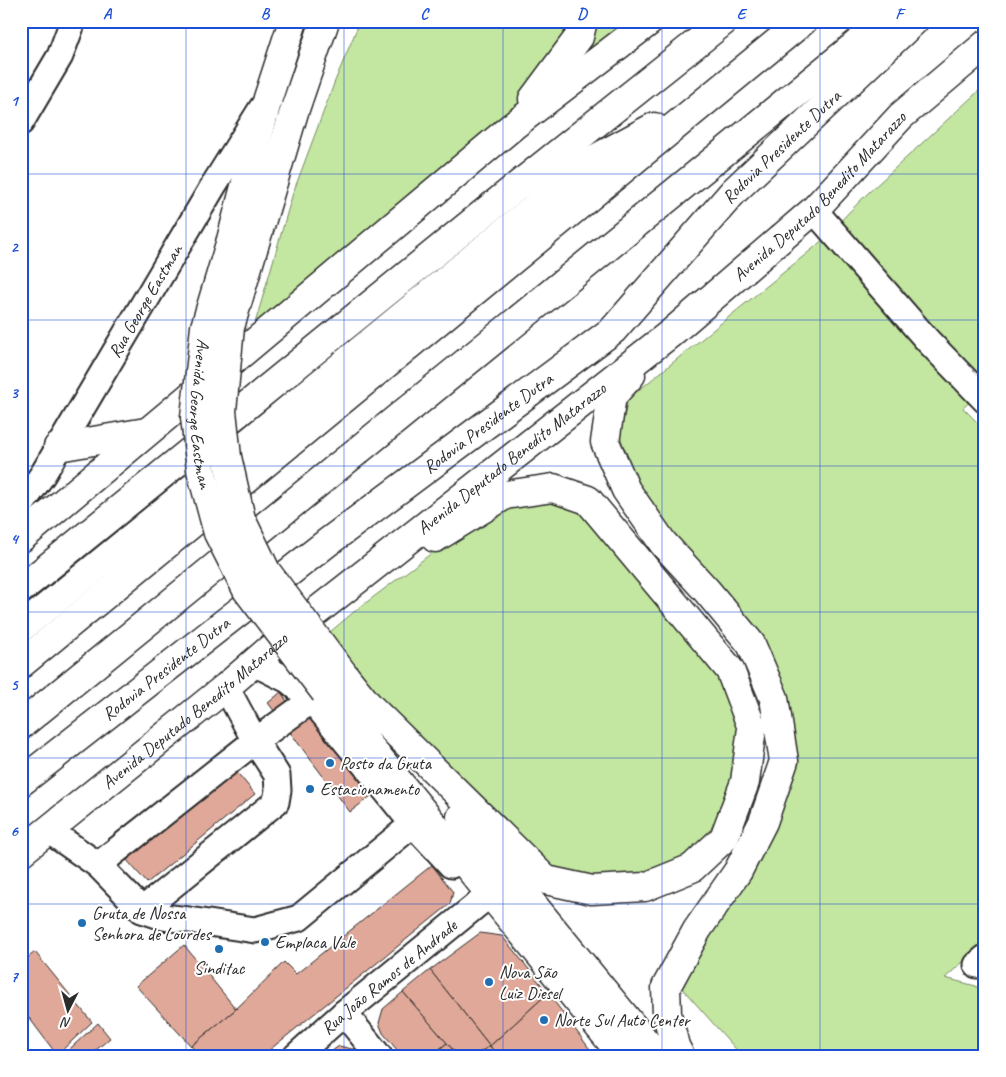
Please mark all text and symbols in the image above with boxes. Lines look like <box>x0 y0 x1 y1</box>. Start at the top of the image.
text: A <box>103 4 113 24</box>
text: B <box>261 4 271 24</box>
text: C <box>420 4 430 24</box>
text: D <box>577 4 588 24</box>
text: E <box>737 4 748 24</box>
text: F <box>895 4 906 24</box>
street label: Rodovia Presidente Dutra <box>717 84 846 208</box>
text: 1 <box>10 91 19 111</box>
street label: Avenida Deputado Benedito Matarazzo <box>728 105 912 286</box>
text: 2 <box>10 237 19 257</box>
street label: Rua George Eastman <box>103 240 188 362</box>
street label: Avenida George Eastman <box>184 337 217 492</box>
street label: Rodovia Presidente Dutra <box>419 367 558 478</box>
street label: Avenida Deputado Benedito Matarazzo <box>413 376 612 539</box>
text: 3 <box>10 383 19 403</box>
text: 4 <box>10 529 19 549</box>
street label: Rodovia Presidente Dutra <box>98 611 235 725</box>
street label: Avenida Deputado Benedito Matarazzo <box>97 627 293 794</box>
text: 5 <box>11 675 20 695</box>
place label: Posto da Gruta <box>340 752 433 774</box>
marker: Posto da Gruta <box>324 757 336 769</box>
place label: Estacionamento <box>320 778 421 800</box>
marker: Estacionamento <box>304 783 316 795</box>
text: 6 <box>10 821 19 841</box>
place label: Gruta de Nossa Senhora de Lourdes <box>92 902 212 945</box>
street label: Rua João Ramos de Andrade <box>316 914 462 1039</box>
marker: Gruta de Nossa Senhora de Lourdes <box>76 917 88 929</box>
place label: Emplaca Vale <box>275 931 356 953</box>
marker: Emplaca Vale <box>259 936 271 948</box>
marker: Sinditac <box>213 943 225 955</box>
place label: Sinditac <box>194 957 246 979</box>
place label: Nova São Luiz Diesel <box>499 961 564 1004</box>
text: 7 <box>10 967 19 987</box>
marker: Nova São Luiz Diesel <box>483 976 495 988</box>
north arrow <box>42 984 92 1034</box>
place label: Norte Sul Auto Center <box>554 1009 692 1031</box>
text: N <box>59 1013 72 1031</box>
marker: Norte Sul Auto Center <box>538 1014 550 1026</box>

